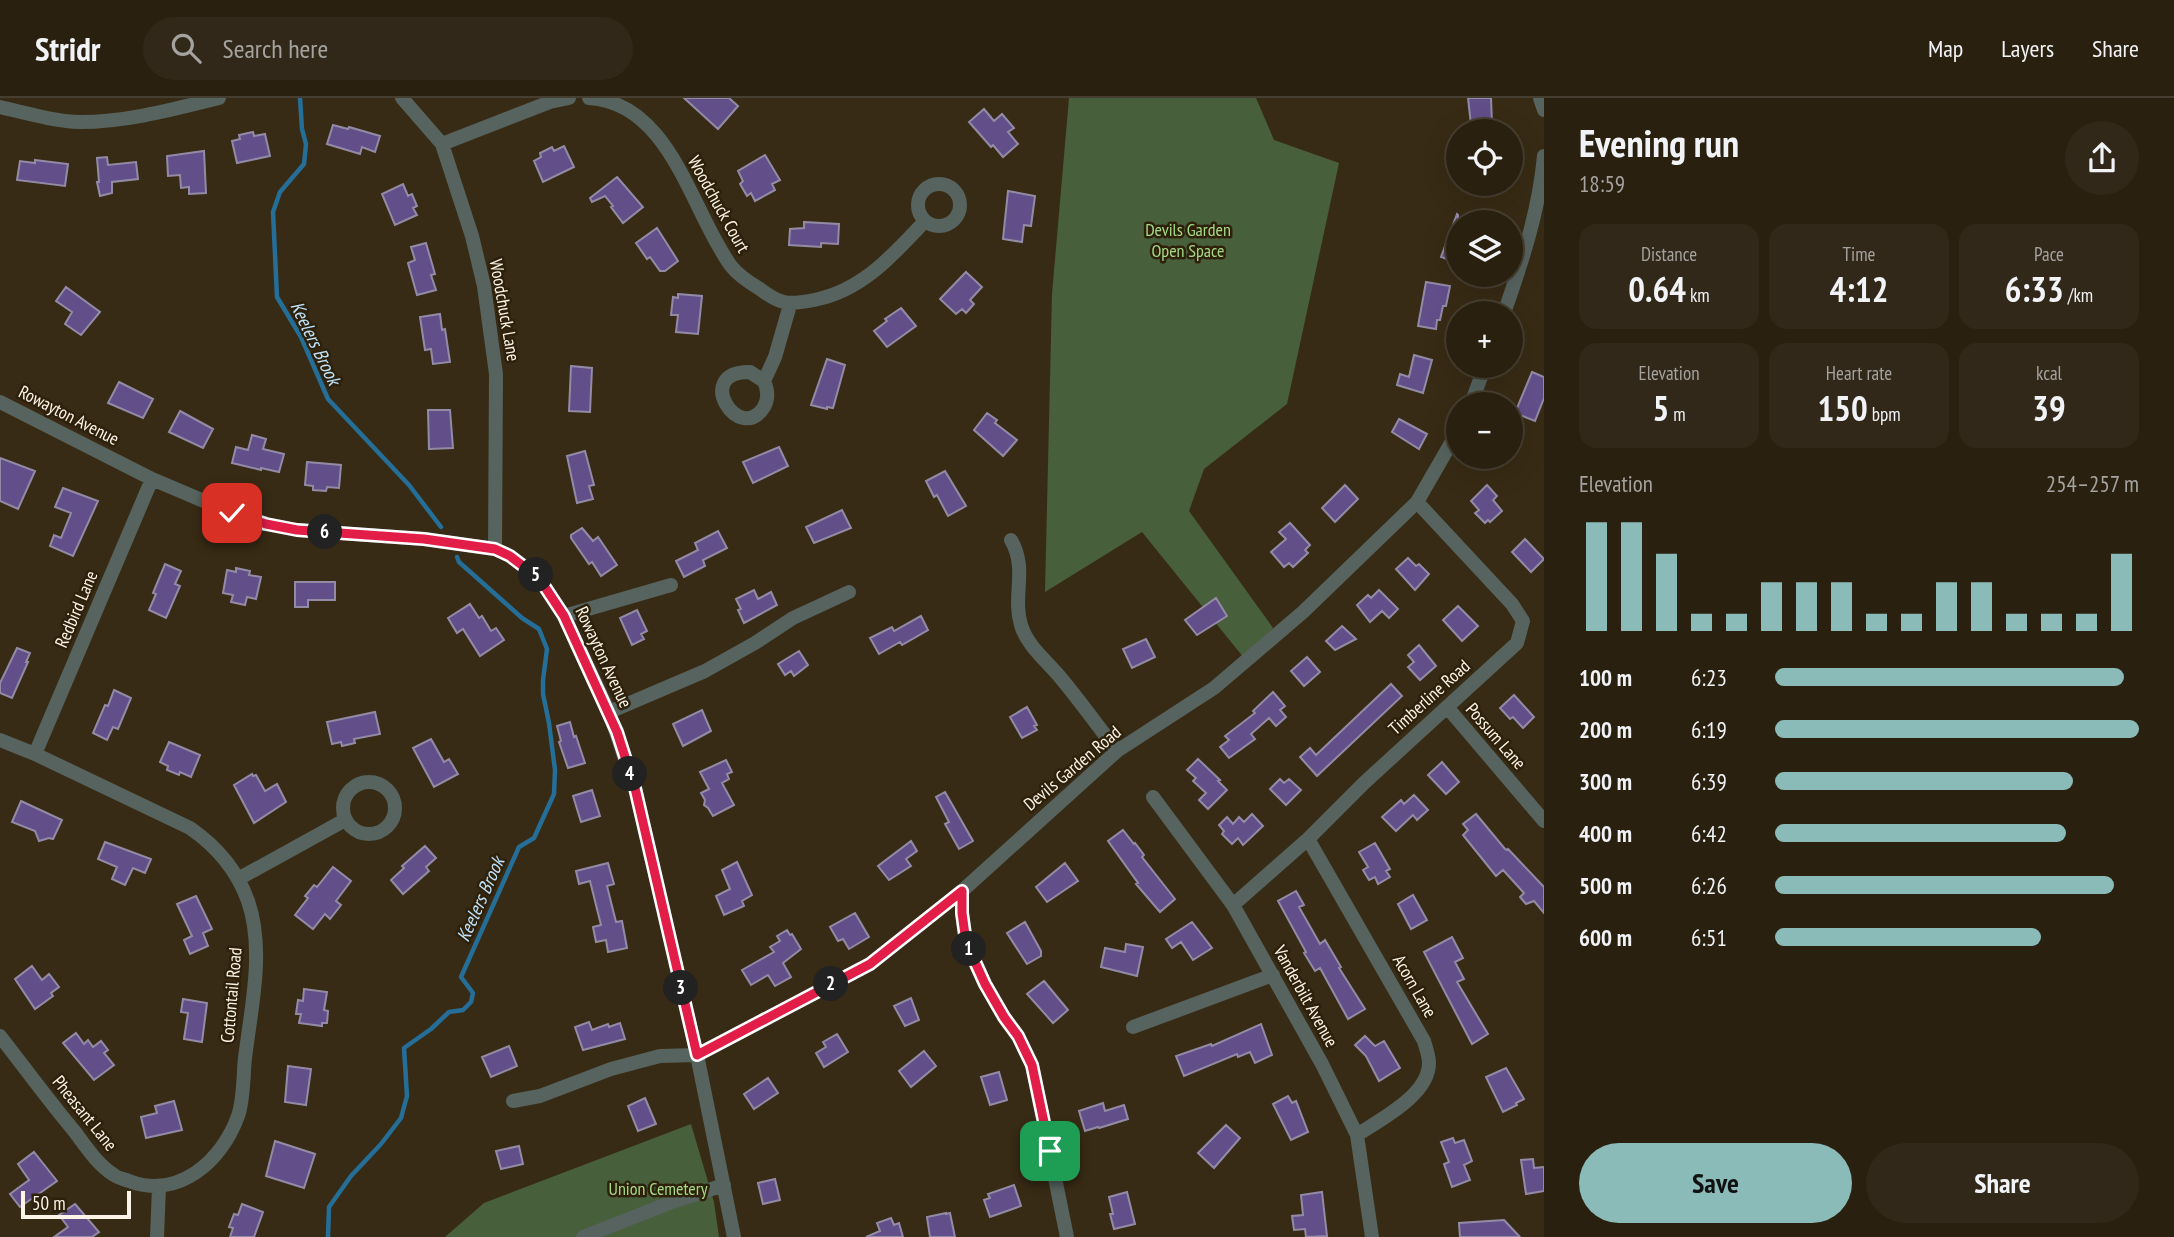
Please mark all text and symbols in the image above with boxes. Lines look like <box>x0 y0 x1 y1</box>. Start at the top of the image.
search box <box>143 17 633 80</box>
text: Stridr <box>35 27 101 70</box>
icon: search <box>167 29 205 67</box>
text: Search here <box>223 32 328 65</box>
text: Map <box>1928 33 1963 64</box>
text: Layers <box>2001 33 2054 64</box>
text: Share <box>2092 33 2139 64</box>
text: Evening run <box>1579 118 1739 167</box>
map controls <box>1446 119 1523 469</box>
button: locate <box>1446 119 1523 196</box>
button: share <box>2065 121 2139 195</box>
street label: Woodchuck Court <box>683 151 755 257</box>
text: 18:59 <box>1579 169 1625 198</box>
button: layers <box>1446 210 1523 287</box>
park label: Devils Garden Open Space <box>1145 218 1231 262</box>
text: Distance <box>1641 242 1697 266</box>
text: Time <box>1843 242 1875 266</box>
text: Pace <box>2034 242 2064 266</box>
street label: Woodchuck Lane <box>485 257 525 363</box>
text: 0.64 <box>1628 266 1686 312</box>
text: 4:12 <box>1830 266 1888 312</box>
text: 6:33 <box>2005 266 2064 312</box>
text: km <box>1686 283 1710 307</box>
text: /km <box>2064 283 2093 307</box>
water label: Keelers Brook <box>285 297 348 391</box>
button: + <box>1446 301 1523 378</box>
text: Elevation <box>1639 361 1699 385</box>
text: Heart rate <box>1826 361 1892 385</box>
text: kcal <box>2036 361 2062 385</box>
street label: Rowayton Avenue <box>15 380 123 450</box>
text: 5 <box>1652 385 1669 431</box>
text: 150 <box>1817 385 1868 431</box>
text: 39 <box>2032 385 2066 431</box>
button: − <box>1446 392 1523 469</box>
text: m <box>1669 402 1686 426</box>
text: bpm <box>1868 402 1901 426</box>
text: Elevation <box>1579 469 1653 498</box>
text: 254–257 m <box>2046 469 2139 498</box>
pin <box>202 483 262 543</box>
icon: check <box>213 494 251 532</box>
pin: 6 <box>308 514 342 550</box>
text: 6 <box>320 519 329 543</box>
pin: 5 <box>518 558 554 592</box>
text: 5 <box>531 562 540 586</box>
street label: Redbird Lane <box>50 567 102 651</box>
street label: Rowayton Avenue <box>570 603 638 711</box>
street label: Timberline Road <box>1383 654 1475 740</box>
text: 100 m <box>1579 663 1632 692</box>
text: 6:23 <box>1691 663 1727 692</box>
street label: Possum Lane <box>1461 698 1531 774</box>
text: 200 m <box>1579 715 1632 744</box>
text: 6:19 <box>1691 715 1727 744</box>
street label: Devils Garden Road <box>1019 721 1125 815</box>
pin: 4 <box>612 756 648 792</box>
text: 4 <box>625 761 634 785</box>
text: 300 m <box>1579 767 1632 796</box>
text: 6:39 <box>1691 767 1727 796</box>
text: 400 m <box>1579 819 1632 848</box>
text: 6:42 <box>1691 819 1727 848</box>
water label: Keelers Brook <box>451 851 510 945</box>
text: 500 m <box>1579 871 1632 900</box>
text: 6:26 <box>1691 871 1727 900</box>
text: 600 m <box>1579 923 1632 952</box>
text: 6:51 <box>1691 923 1727 952</box>
pin: 1 <box>951 932 986 966</box>
text: 1 <box>964 936 973 960</box>
street label: Vanderbilt Avenue <box>1268 940 1343 1051</box>
street label: Cottontail Road <box>215 946 247 1044</box>
street label: Acorn Lane <box>1388 951 1442 1021</box>
pin: 2 <box>814 966 848 1001</box>
pin: 3 <box>664 970 698 1006</box>
text: 2 <box>826 971 835 995</box>
text: 3 <box>676 975 685 999</box>
street label: Pheasant Lane <box>48 1071 122 1155</box>
pin <box>1020 1121 1080 1181</box>
icon: arrive <box>1031 1132 1069 1170</box>
button: Save <box>1579 1143 1852 1223</box>
button: Share <box>1866 1143 2139 1223</box>
park label: Union Cemetery <box>609 1177 708 1200</box>
scale bar <box>21 1188 131 1220</box>
text: 50 m <box>32 1191 66 1215</box>

